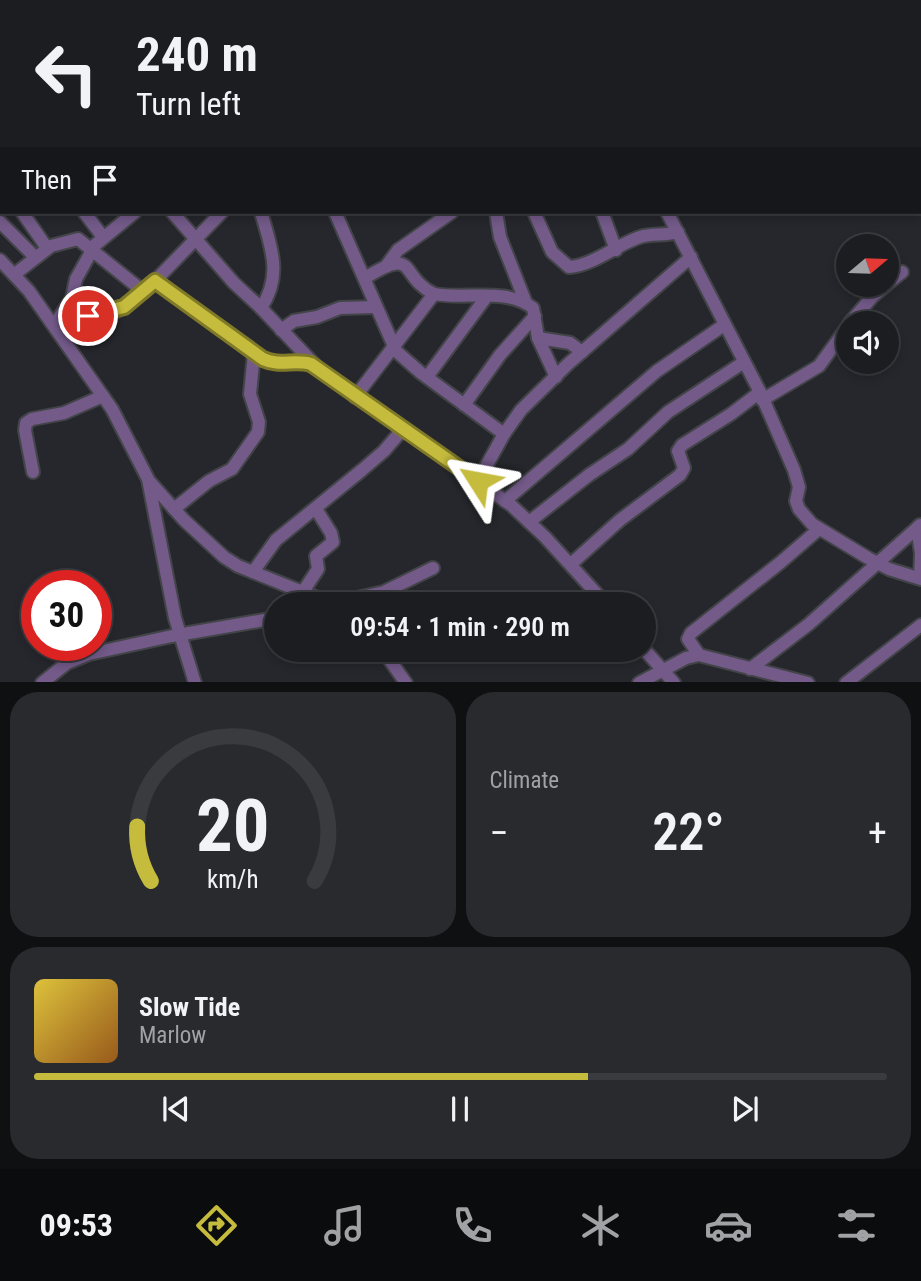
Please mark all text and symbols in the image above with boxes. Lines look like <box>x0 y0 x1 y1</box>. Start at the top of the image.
text: 240 m <box>136 26 258 83</box>
icon: left <box>21 28 112 119</box>
text: Turn left <box>136 85 241 123</box>
icon: arrive <box>86 161 124 199</box>
text: Then <box>21 165 72 195</box>
north arrow <box>836 234 900 298</box>
map controls <box>836 234 899 374</box>
pin <box>58 286 118 346</box>
icon: arrive <box>69 297 107 335</box>
button: sound <box>836 311 899 374</box>
position arrow <box>441 444 515 518</box>
speed limit sign: 30 <box>21 570 112 661</box>
text: 09:54 · 1 min · 290 m <box>350 612 570 642</box>
text: Climate <box>490 767 559 794</box>
text: 20 <box>196 783 270 869</box>
text: 22° <box>652 802 724 863</box>
text: − <box>490 811 509 855</box>
text: + <box>868 811 887 855</box>
text: km/h <box>207 864 258 893</box>
text: Slow Tide <box>139 992 240 1022</box>
text: Marlow <box>139 1022 206 1049</box>
icon: previous <box>157 1090 195 1128</box>
icon: pause <box>441 1090 479 1128</box>
icon: next <box>726 1090 764 1128</box>
icon: directions <box>192 1201 241 1250</box>
icon: music <box>320 1201 369 1250</box>
icon: phone <box>448 1201 497 1250</box>
icon: climate <box>576 1201 625 1250</box>
icon: car <box>704 1201 753 1250</box>
icon: filters <box>832 1201 881 1250</box>
text: 09:53 <box>40 1206 113 1244</box>

